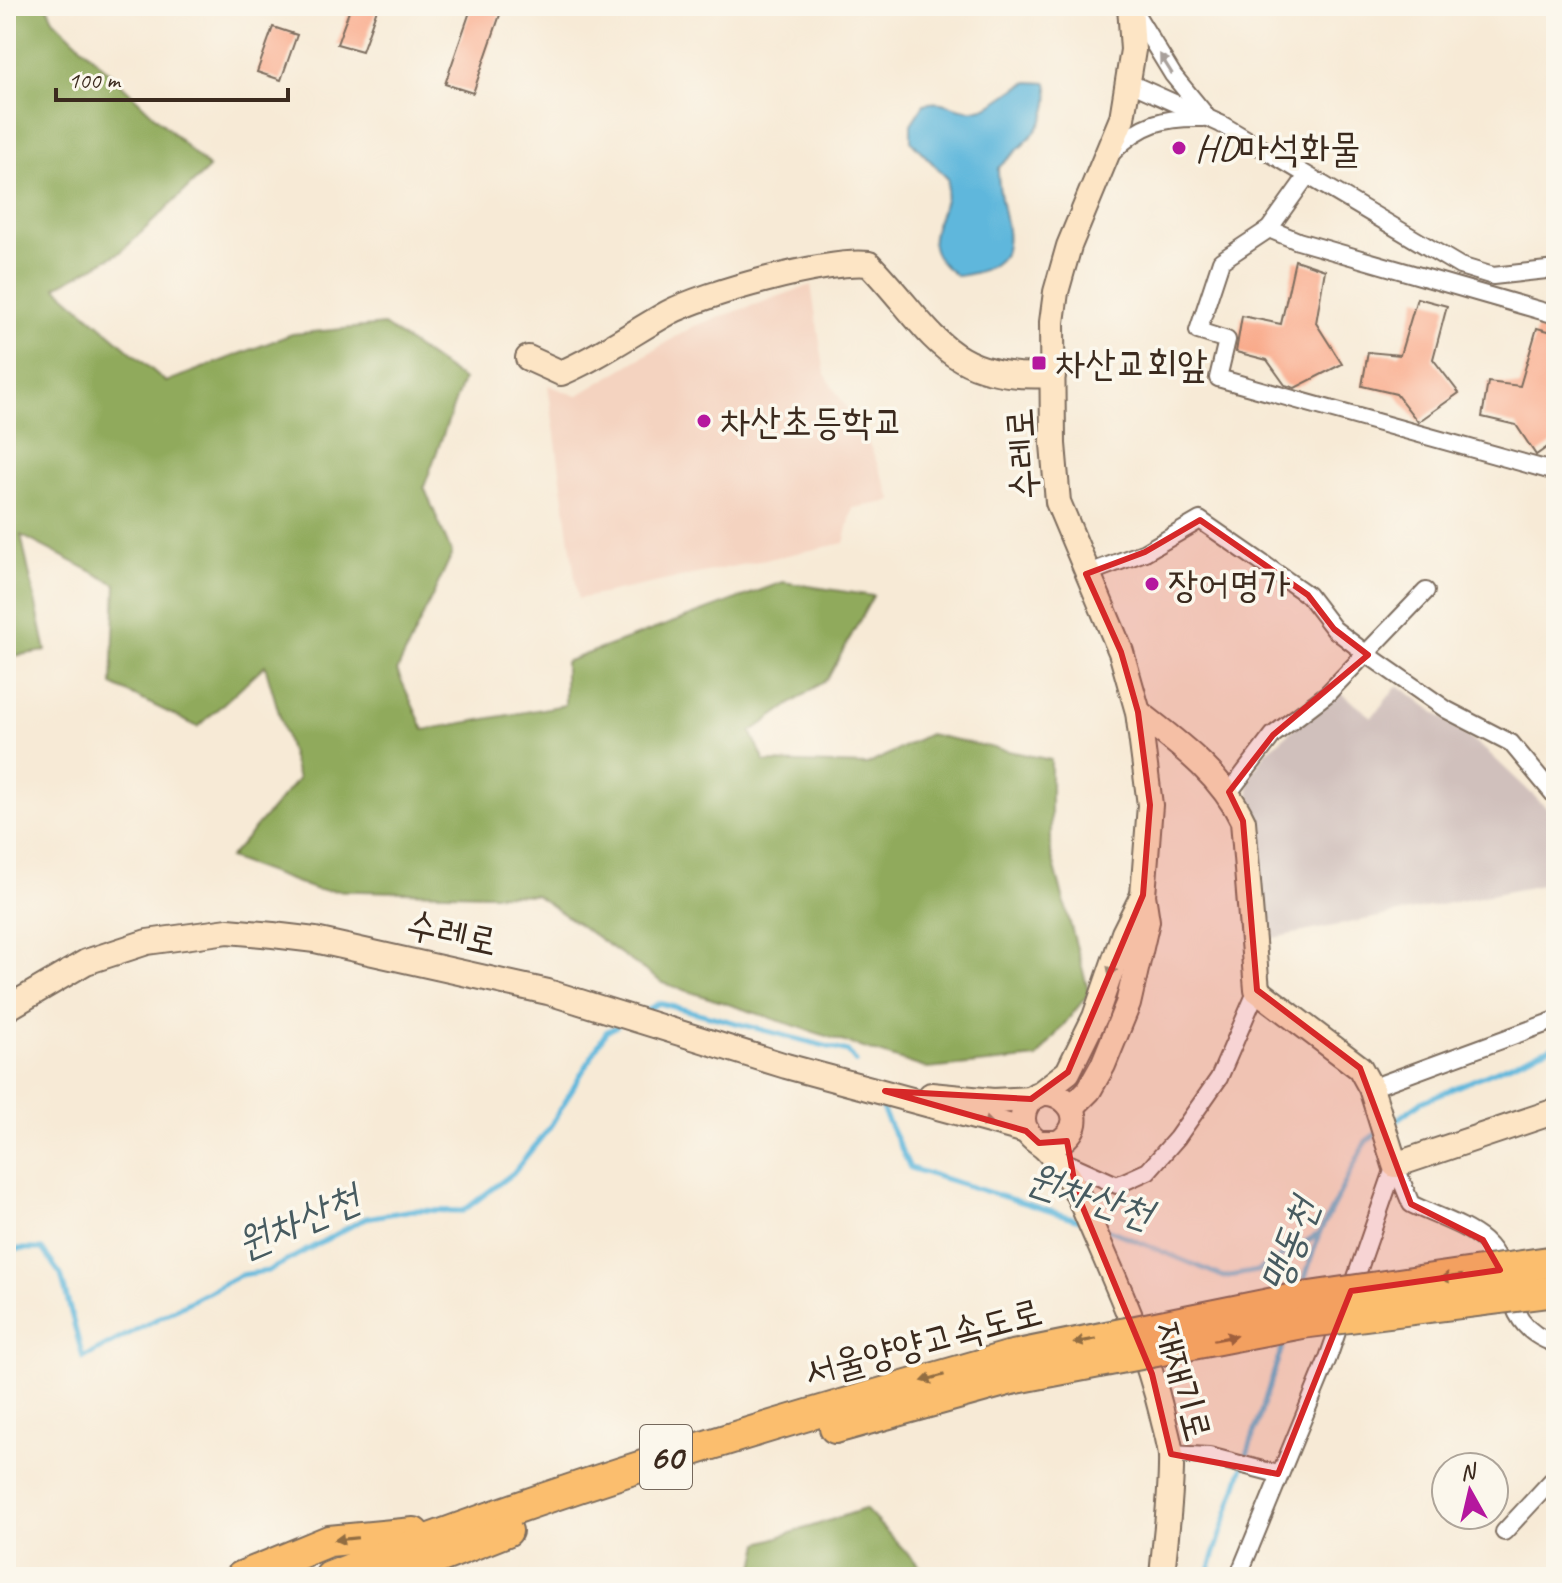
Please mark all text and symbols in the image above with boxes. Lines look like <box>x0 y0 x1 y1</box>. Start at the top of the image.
scale bar <box>56 52 288 102</box>
one-way arrow <box>1158 54 1173 75</box>
text: 100 m <box>68 65 122 95</box>
place label: HD마석화물 <box>1195 125 1361 172</box>
marker: HD마석화물 <box>1170 139 1188 157</box>
place label: 차산교회앞 <box>1055 340 1208 387</box>
marker: 차산교회앞 <box>1030 354 1048 372</box>
place label: 차산초등학교 <box>720 398 903 445</box>
street label: 수레로 <box>995 407 1049 501</box>
marker: 차산초등학교 <box>695 412 713 430</box>
place label: 장어명가 <box>1168 561 1291 608</box>
marker: 장어명가 <box>1143 575 1161 593</box>
street label: 수레로 <box>402 900 502 966</box>
one-way arrow <box>1106 955 1118 979</box>
one-way arrow <box>969 1115 994 1127</box>
water label: 원차산천 <box>1021 1152 1163 1241</box>
water label: 원차산천 <box>229 1171 371 1269</box>
water label: 맹동천 <box>1248 1187 1331 1299</box>
one-way arrow <box>1438 1271 1463 1284</box>
street label: 서울양양고속도로 <box>799 1288 1047 1396</box>
street label: 재재기로 <box>1145 1316 1223 1446</box>
one-way arrow <box>1212 1331 1237 1343</box>
one-way arrow <box>1072 1336 1097 1348</box>
one-way arrow <box>920 1373 945 1385</box>
road number: 60 <box>640 1425 692 1489</box>
north arrow <box>1430 1451 1510 1531</box>
text: N <box>1459 1457 1479 1487</box>
one-way arrow <box>333 1533 358 1546</box>

